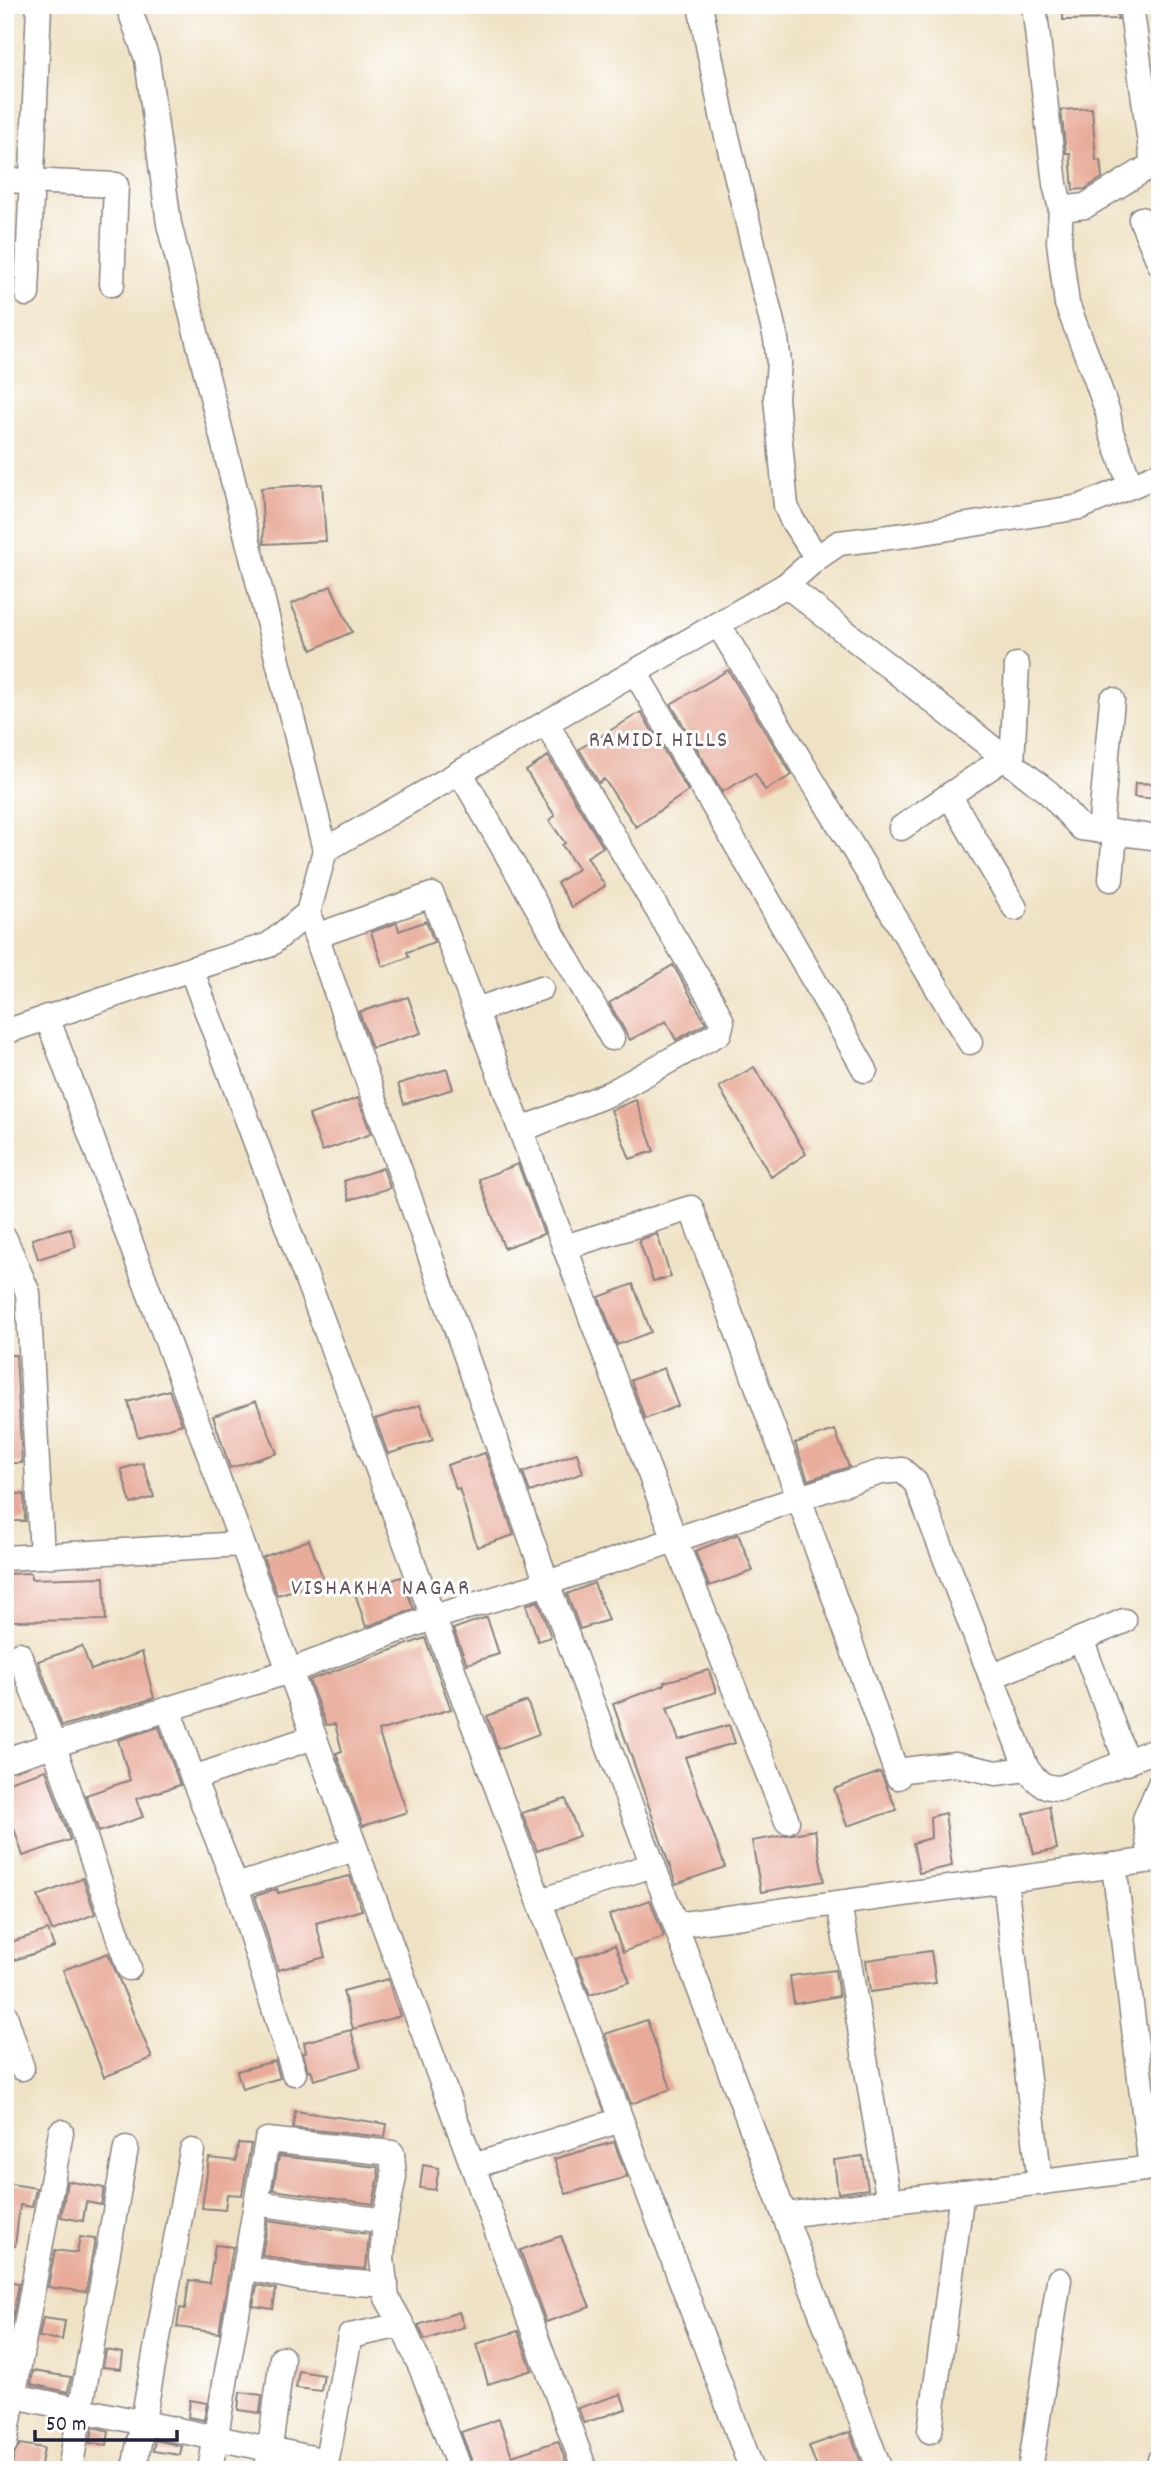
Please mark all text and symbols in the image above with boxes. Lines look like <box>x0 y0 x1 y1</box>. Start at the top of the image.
district label: RAMIDI HILLS <box>589 725 729 758</box>
district label: VISHAKHA NAGAR <box>291 1573 471 1606</box>
scale bar <box>35 2398 177 2442</box>
text: 50 m <box>46 2411 86 2441</box>

